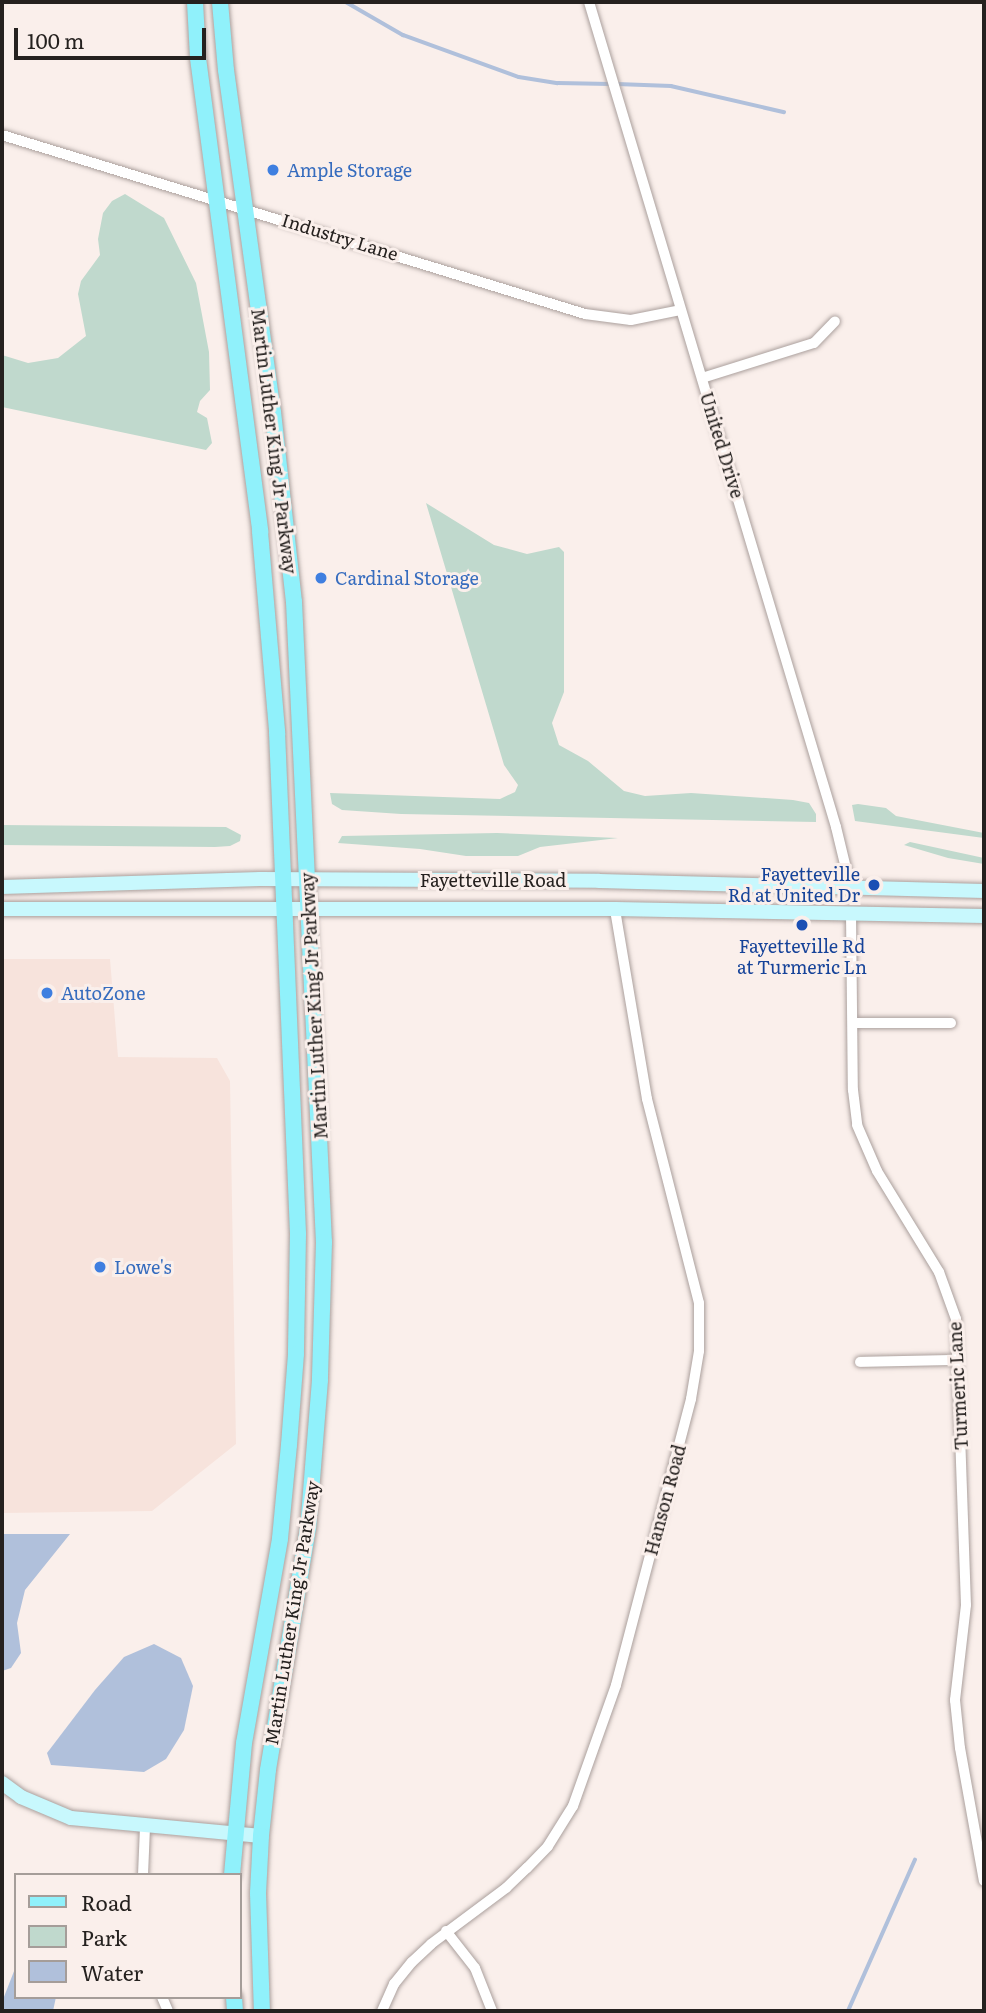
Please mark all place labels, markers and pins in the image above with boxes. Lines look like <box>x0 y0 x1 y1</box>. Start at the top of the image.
place label: Ample Storage <box>287 159 412 181</box>
marker: Ample Storage <box>265 162 281 178</box>
place label: Cardinal Storage <box>335 567 479 589</box>
marker: Cardinal Storage <box>313 570 329 586</box>
place label: Fayetteville Rd at United Dr <box>728 864 860 906</box>
marker: Fayetteville Rd at United Dr <box>866 877 882 893</box>
marker: Fayetteville Rd at Turmeric Ln <box>794 917 810 933</box>
place label: Fayetteville Rd at Turmeric Ln <box>737 936 867 978</box>
place label: AutoZone <box>61 982 145 1004</box>
marker: AutoZone <box>39 985 55 1001</box>
place label: Lowe's <box>114 1256 172 1278</box>
marker: Lowe's <box>92 1259 108 1275</box>

